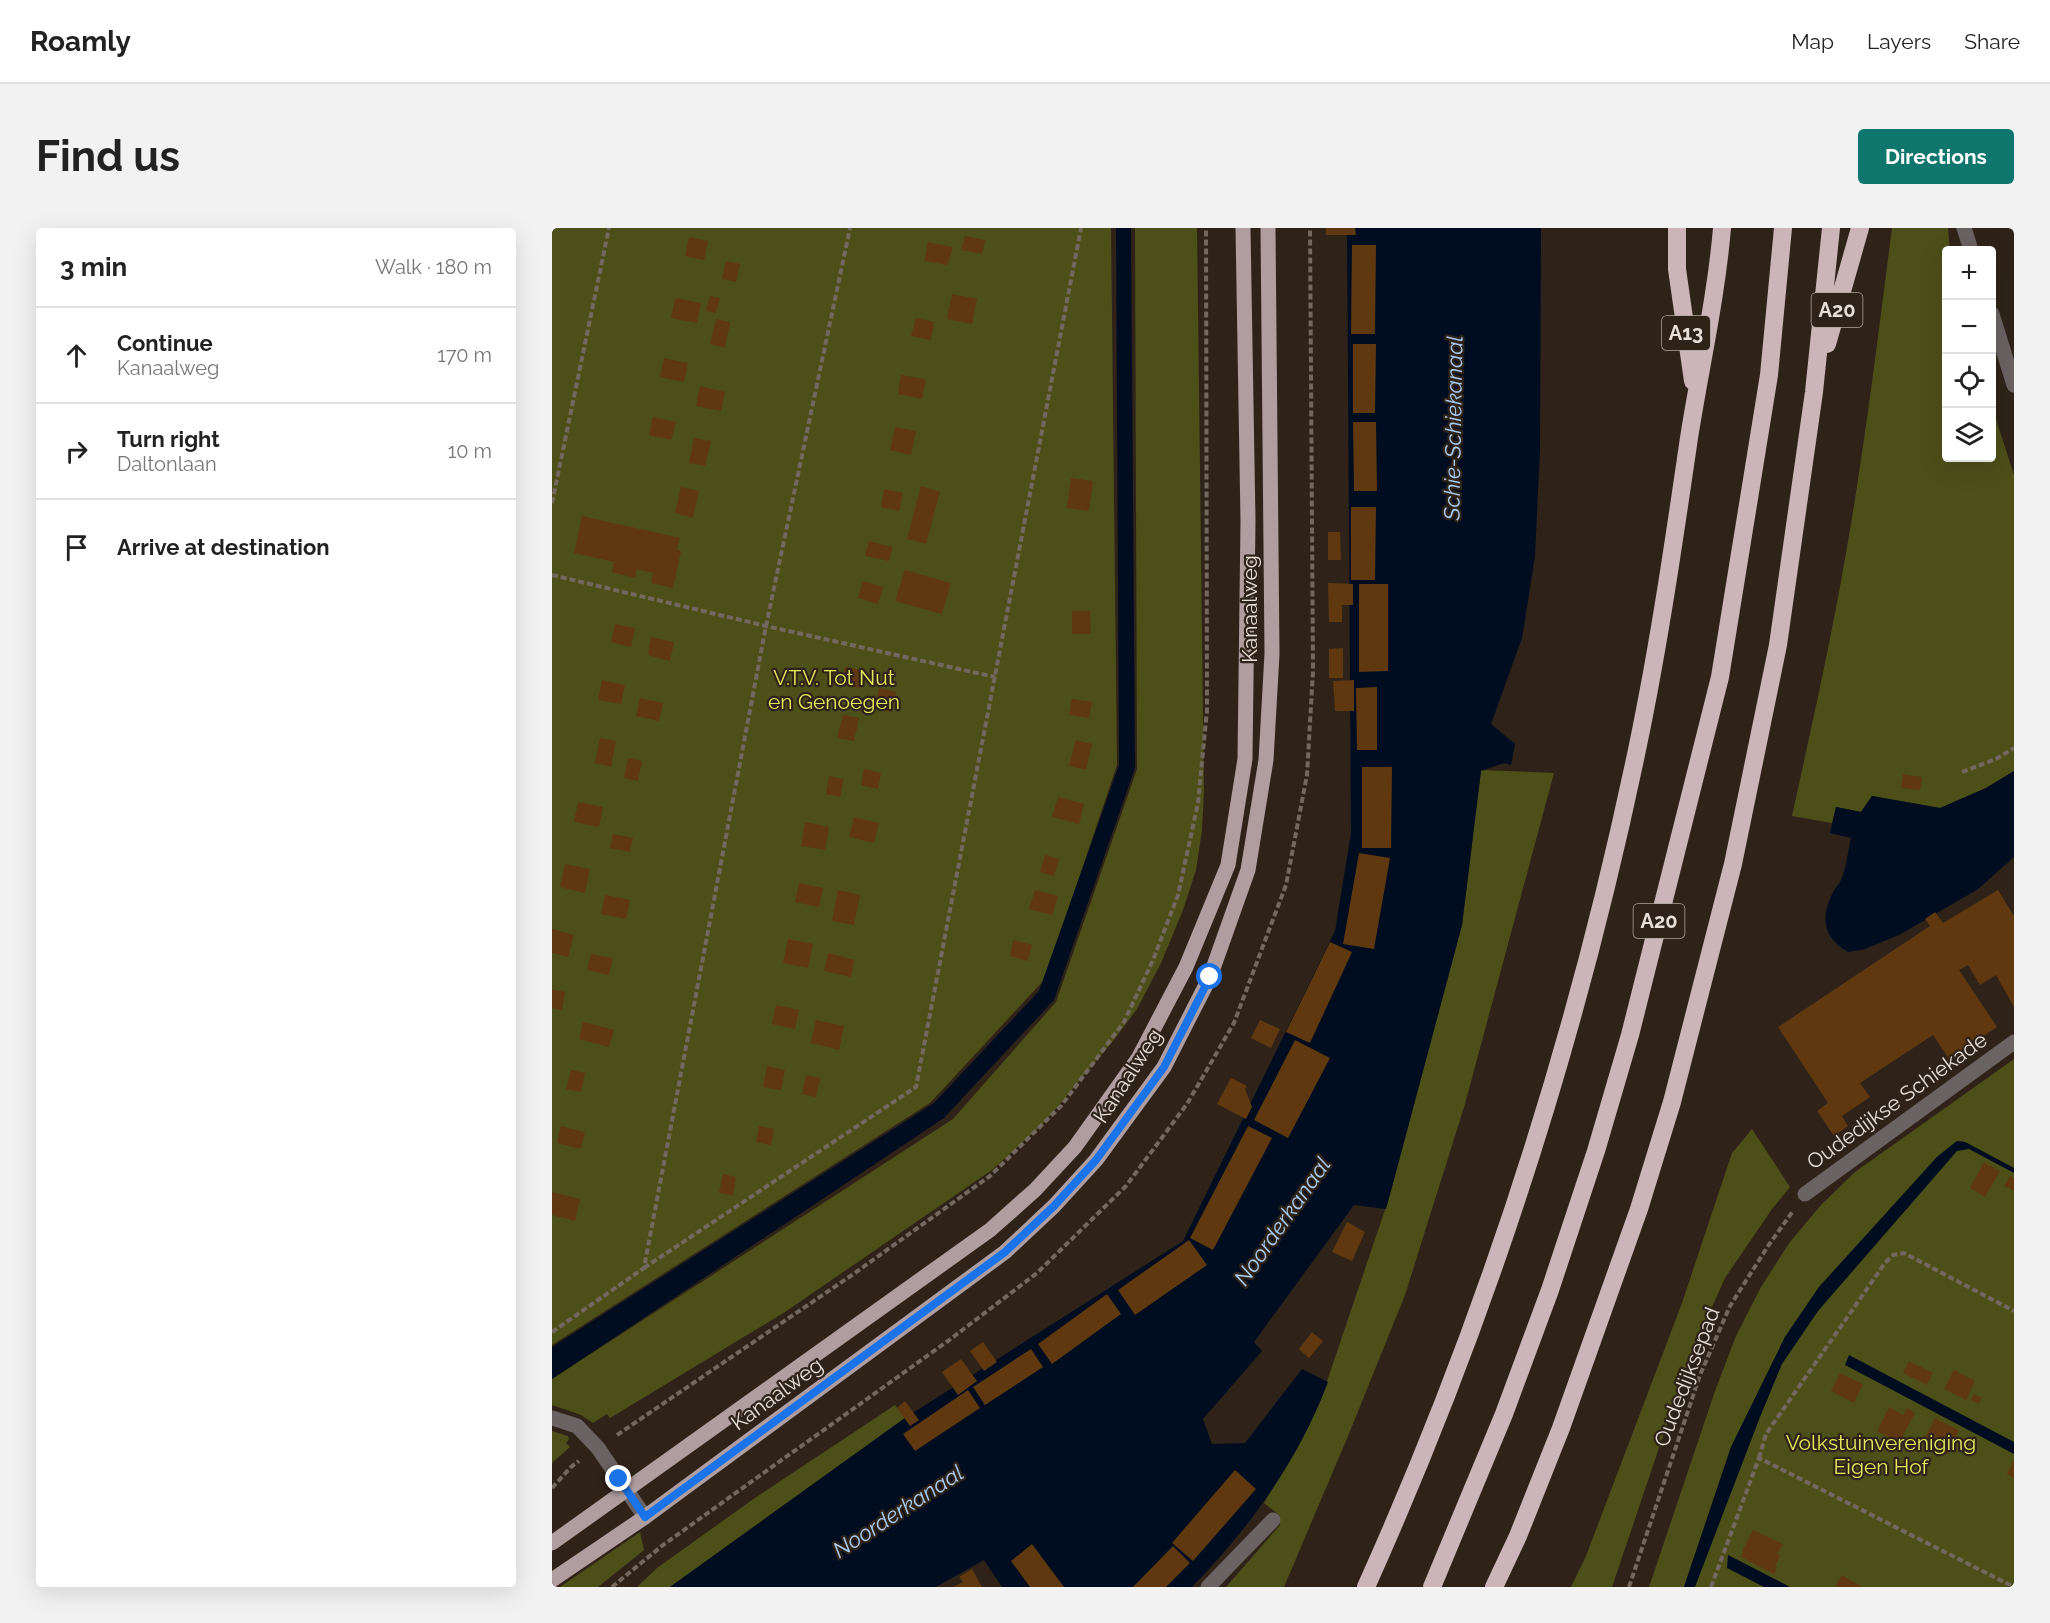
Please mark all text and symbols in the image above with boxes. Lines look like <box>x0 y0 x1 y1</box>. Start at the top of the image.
text: Roamly <box>30 25 131 58</box>
text: Map <box>1791 29 1834 54</box>
text: Layers <box>1867 29 1931 54</box>
text: Share <box>1964 29 2020 54</box>
button: Directions <box>1858 129 2014 184</box>
text: Find us <box>36 132 180 181</box>
map controls <box>1942 246 1996 462</box>
button: + <box>1942 246 1996 300</box>
text: 3 min <box>60 252 127 282</box>
text: Walk · 180 m <box>375 255 492 279</box>
road number: A20 <box>1812 293 1862 327</box>
button: − <box>1942 300 1996 354</box>
road number: A13 <box>1662 316 1710 350</box>
text: Continue <box>117 330 213 356</box>
water label: Schie-Schiekanaal <box>1438 335 1468 521</box>
icon: ahead <box>60 339 93 372</box>
text: 170 m <box>437 343 492 367</box>
button: locate <box>1942 354 1996 408</box>
text: Kanaalweg <box>117 356 219 380</box>
button: layers <box>1942 408 1996 462</box>
text: Turn right <box>117 426 220 452</box>
icon: right <box>60 435 93 468</box>
text: 10 m <box>448 439 492 463</box>
text: Daltonlaan <box>117 452 217 476</box>
icon: arrive <box>60 531 93 564</box>
text: Arrive at destination <box>117 534 330 560</box>
street label: Kanaalweg <box>1237 555 1262 663</box>
park label: V.T.V. Tot Nut en Genoegen <box>768 665 900 714</box>
road number: A20 <box>1634 904 1684 938</box>
route start <box>1196 963 1222 989</box>
street label: Kanaalweg <box>1088 1024 1167 1128</box>
street label: Oudedijkse Schiekade <box>1802 1027 1992 1174</box>
water label: Noorderkanaal <box>1228 1152 1336 1290</box>
street label: Oudedijksepad <box>1649 1304 1725 1450</box>
street label: Kanaalweg <box>726 1352 828 1435</box>
park label: Volkstuinvereniging Eigen Hof <box>1786 1430 1976 1479</box>
water label: Noorderkanaal <box>828 1459 968 1563</box>
route end <box>605 1465 631 1491</box>

